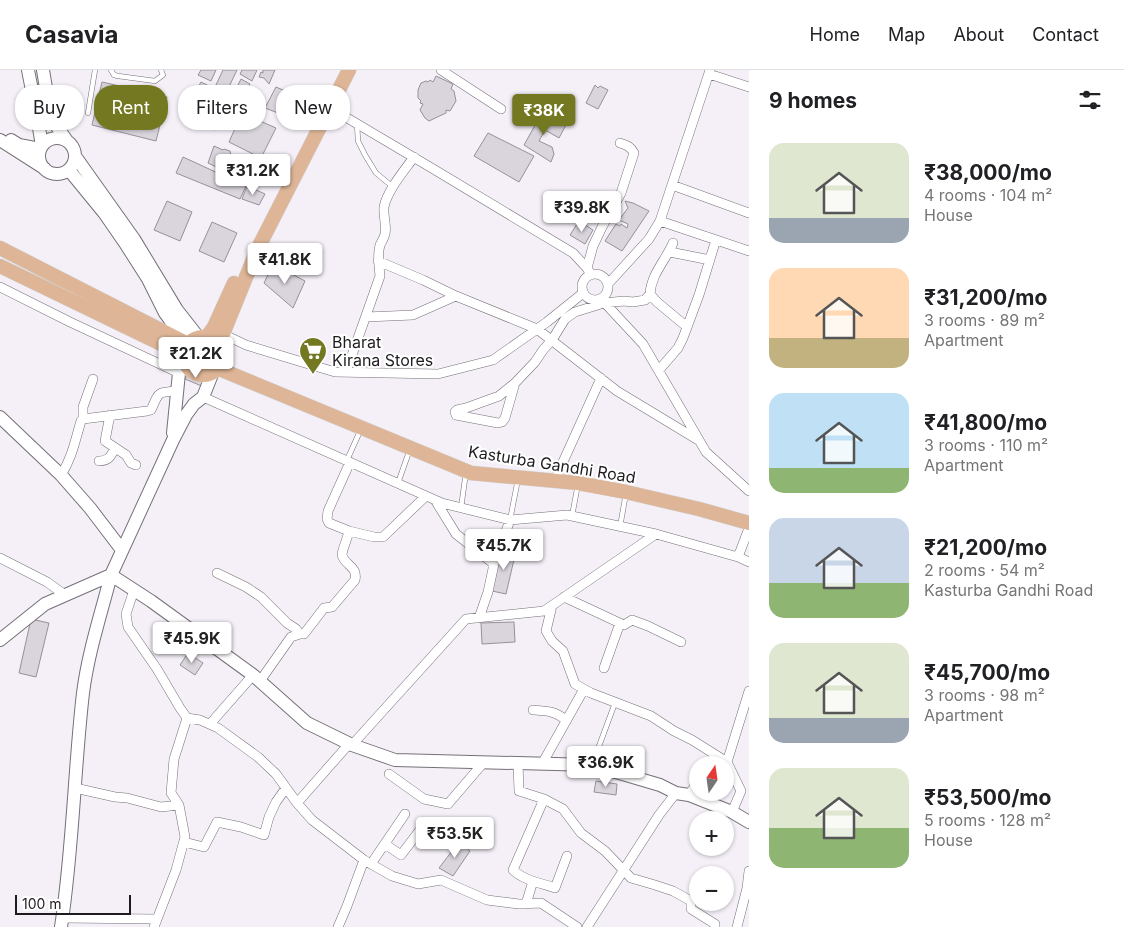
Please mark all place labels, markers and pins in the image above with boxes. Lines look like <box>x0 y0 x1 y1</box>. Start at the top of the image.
pin: ₹38K <box>514 93 574 136</box>
pin: ₹31.2K <box>212 154 294 196</box>
pin: ₹39.8K <box>541 190 623 233</box>
pin: ₹41.8K <box>244 242 326 285</box>
place label: Bharat Kirana Stores <box>332 332 433 370</box>
pin: ₹21.2K <box>155 336 237 379</box>
supermarket icon: Bharat Kirana Stores <box>298 336 328 375</box>
pin: ₹45.7K <box>463 528 545 571</box>
pin: ₹45.9K <box>151 622 233 664</box>
pin: ₹36.9K <box>565 746 647 788</box>
pin: ₹53.5K <box>414 816 496 859</box>

